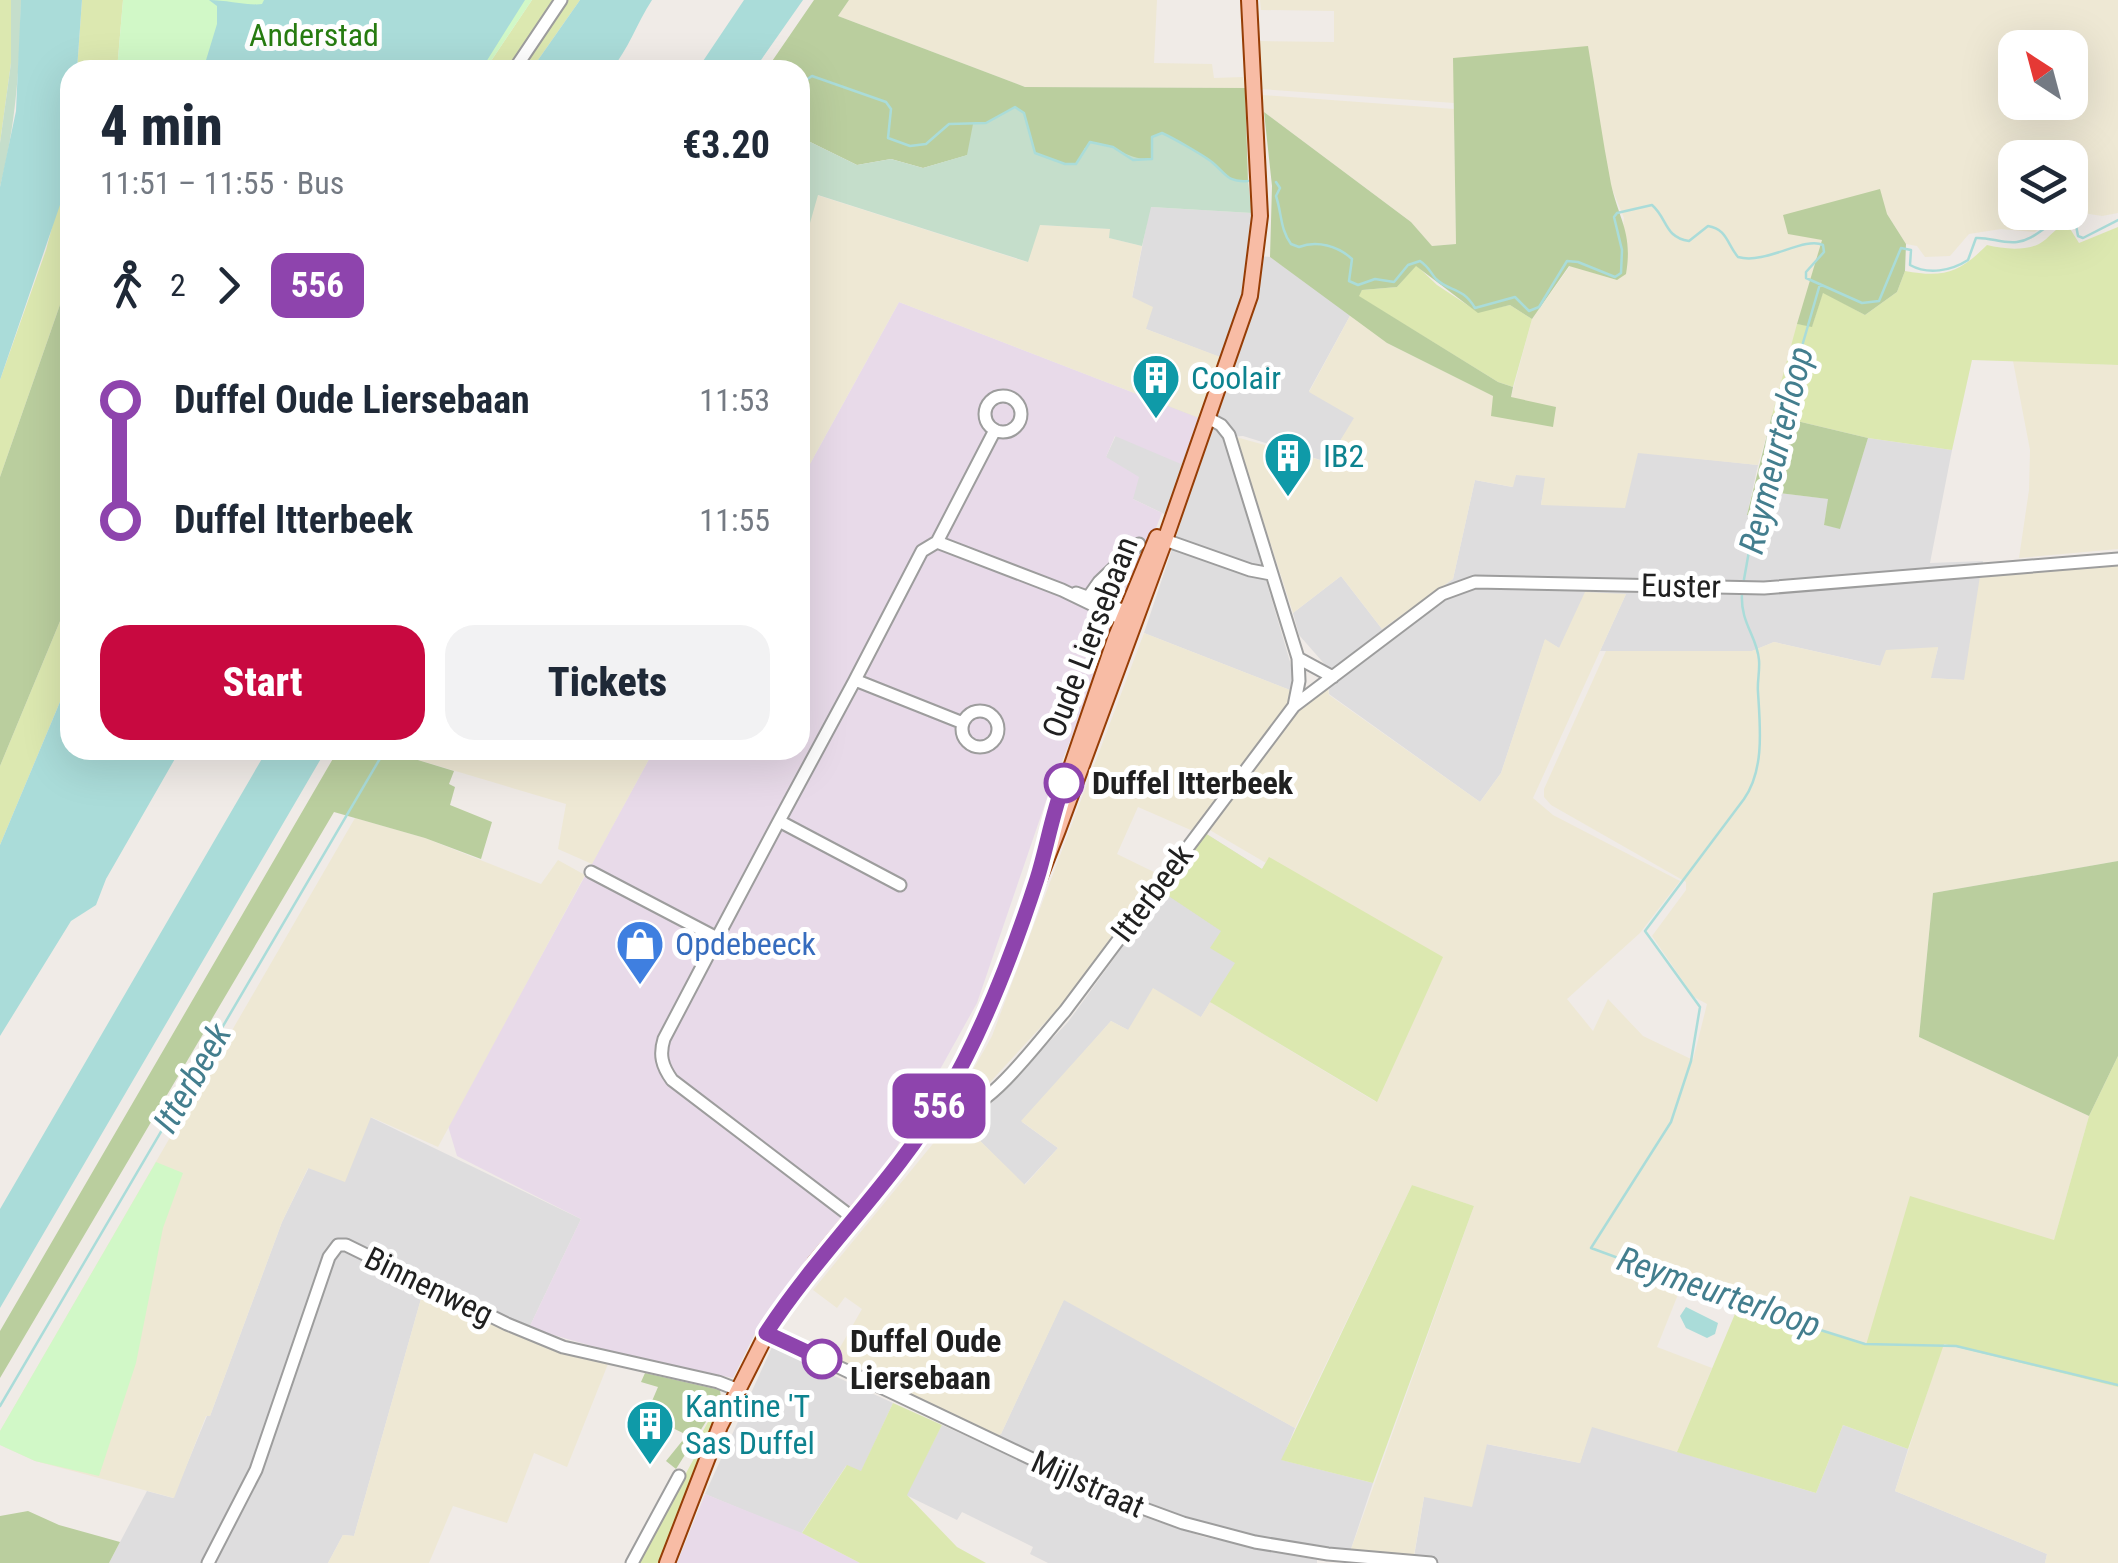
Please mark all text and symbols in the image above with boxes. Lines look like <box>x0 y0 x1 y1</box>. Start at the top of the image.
park label: Anderstad <box>249 16 379 54</box>
north arrow <box>1998 30 2088 120</box>
map controls <box>1998 30 2088 230</box>
text: 4 min <box>100 94 223 158</box>
text: €3.20 <box>682 123 770 167</box>
button: layers <box>1998 140 2088 230</box>
text: 11:51 – 11:55 · Bus <box>100 164 344 202</box>
icon: walk <box>100 258 155 313</box>
icon: forward <box>201 258 256 313</box>
text: 556 <box>291 265 344 306</box>
text: 2 <box>170 266 186 304</box>
water label: Reymeurterloop <box>1731 342 1822 558</box>
building icon: Coolair <box>1130 352 1182 420</box>
place label: Coolair <box>1191 359 1281 397</box>
text: Duffel Oude Liersebaan <box>174 378 530 422</box>
text: 11:53 <box>699 381 770 419</box>
building icon: IB2 <box>1262 430 1314 498</box>
place label: IB2 <box>1323 437 1364 475</box>
text: Duffel Itterbeek <box>174 498 413 542</box>
text: 11:55 <box>699 501 770 539</box>
street label: Oude Liersebaan <box>1034 531 1146 743</box>
street label: Euster <box>1641 566 1722 606</box>
button: Start <box>100 625 425 740</box>
button: Tickets <box>445 625 770 740</box>
marker: Duffel Itterbeek <box>1045 764 1083 802</box>
place label: Duffel Itterbeek <box>1092 764 1294 802</box>
street label: Itterbeek <box>1103 836 1201 949</box>
shop icon: Opdebeeck <box>614 918 666 986</box>
place label: Opdebeeck <box>675 925 816 963</box>
water label: Itterbeek <box>145 1016 240 1140</box>
line badge: 556 <box>882 1074 996 1138</box>
text: 556 <box>912 1086 966 1127</box>
street label: Binnenweg <box>359 1239 499 1333</box>
water label: Reymeurterloop <box>1612 1239 1826 1346</box>
place label: Duffel Oude Liersebaan <box>850 1322 1001 1397</box>
marker: Duffel Oude Liersebaan <box>803 1340 841 1378</box>
place label: Kantine 'T Sas Duffel <box>685 1387 815 1462</box>
building icon: Kantine 'T Sas Duffel <box>624 1398 676 1466</box>
street label: Mijlstraat <box>1026 1442 1150 1526</box>

